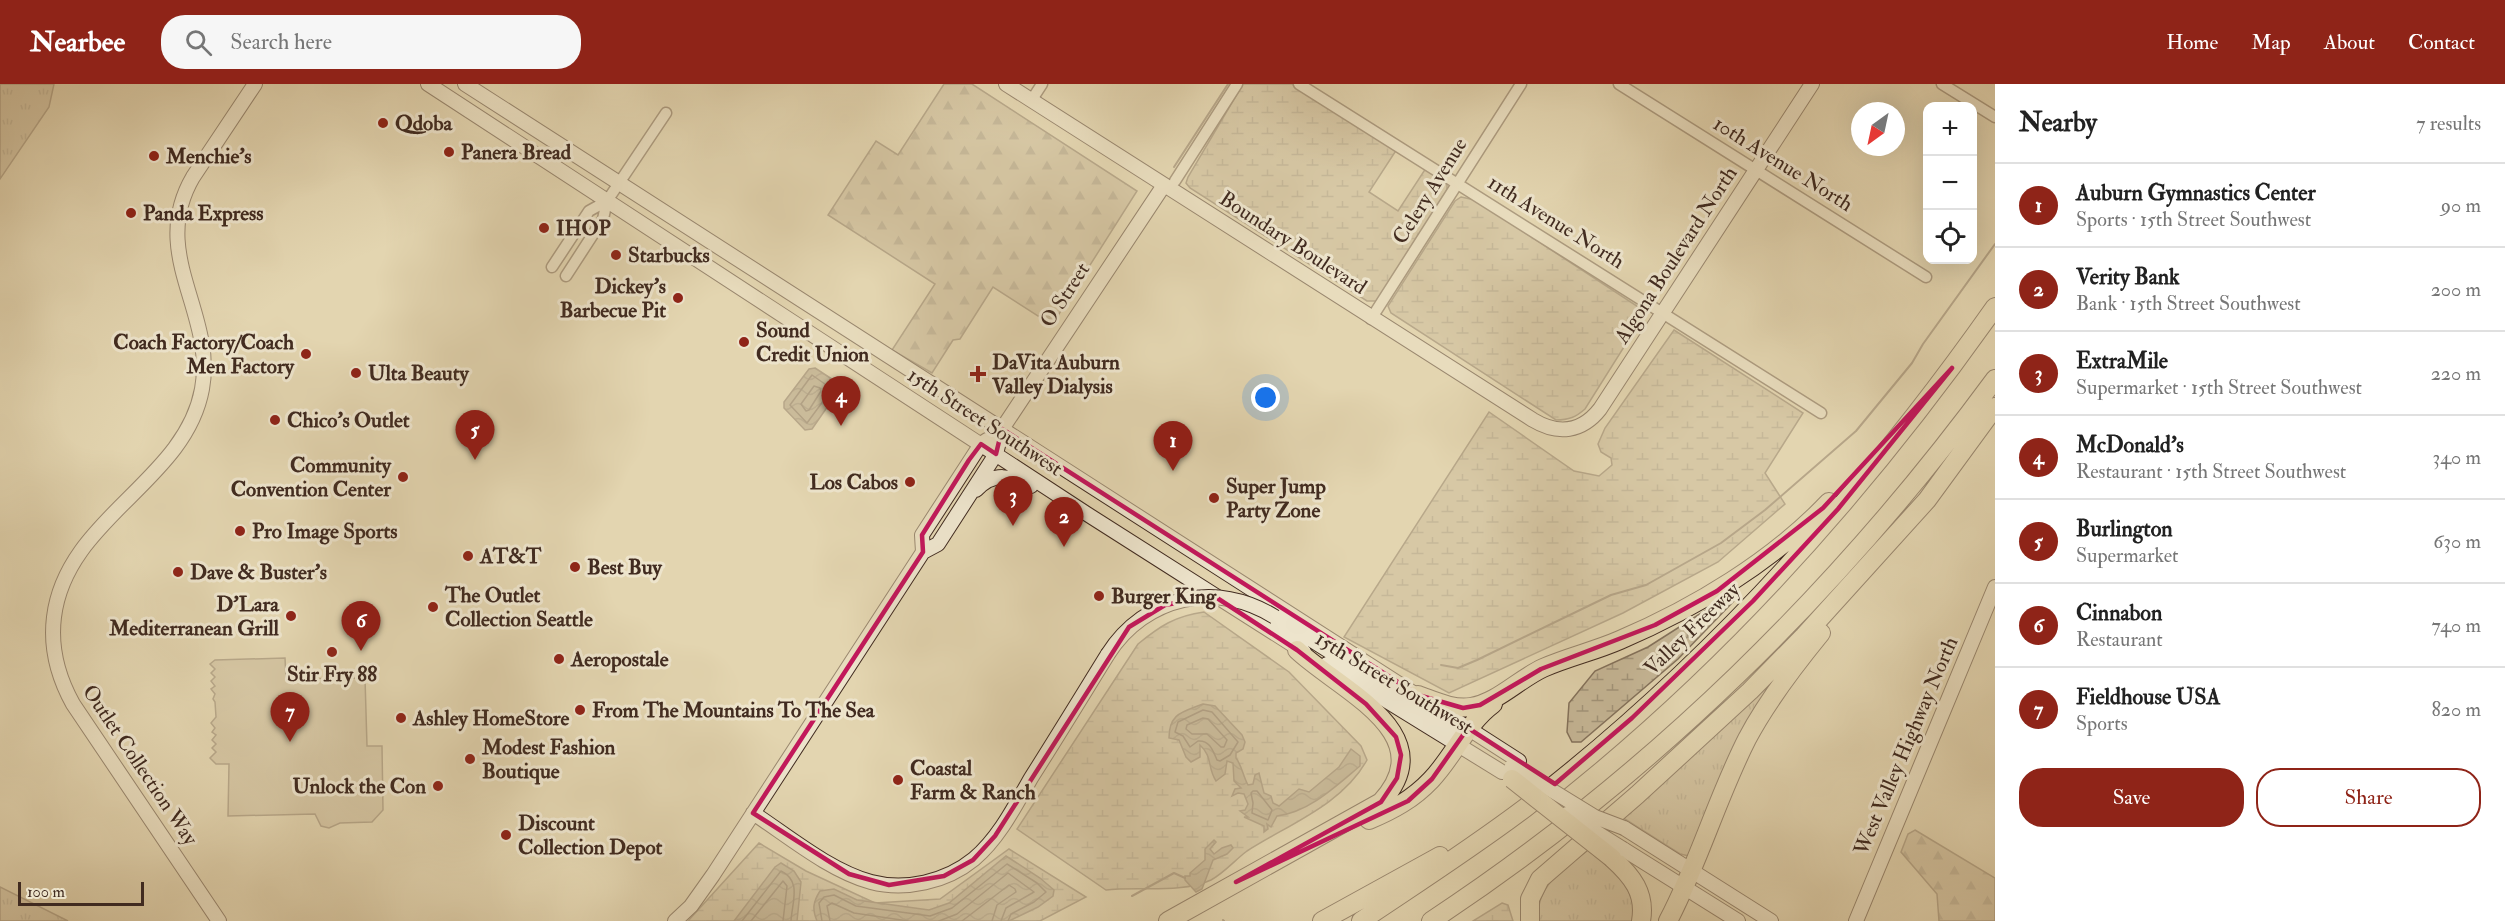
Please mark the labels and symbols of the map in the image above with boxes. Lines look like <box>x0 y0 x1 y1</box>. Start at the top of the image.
north arrow <box>1851 102 1905 156</box>
place label: Qdoba <box>395 110 453 137</box>
street label: 10th Avenue North <box>1708 110 1858 218</box>
marker: Qdoba <box>376 116 390 130</box>
street label: Celery Avenue <box>1387 133 1473 249</box>
place label: Panera Bread <box>461 139 572 166</box>
place label: Menchie's <box>165 143 251 170</box>
marker: Panera Bread <box>442 145 456 159</box>
marker: Menchie's <box>147 149 161 163</box>
street label: Algona Boulevard North <box>1608 161 1743 350</box>
street label: 11th Avenue North <box>1482 169 1630 275</box>
street label: Boundary Boulevard <box>1214 185 1372 301</box>
place label: Panda Express <box>143 200 264 227</box>
marker: Panda Express <box>124 206 138 220</box>
place label: IHOP <box>556 215 611 242</box>
marker: IHOP <box>537 221 551 235</box>
place label: Starbucks <box>628 242 710 269</box>
marker: Starbucks <box>609 248 623 262</box>
street label: O Street <box>1034 257 1096 333</box>
place label: Dickey's Barbecue Pit <box>560 273 666 324</box>
marker: Dickey's Barbecue Pit <box>671 291 685 305</box>
place label: Sound Credit Union <box>756 317 869 368</box>
place label: Coach Factory/Coach Men Factory <box>113 329 295 380</box>
marker: Sound Credit Union <box>737 335 751 349</box>
marker: Coach Factory/Coach Men Factory <box>299 347 313 361</box>
place label: DaVita Auburn Valley Dialysis <box>991 349 1120 400</box>
place label: Ulta Beauty <box>368 360 469 387</box>
street label: 15th Street Southwest <box>902 362 1068 482</box>
marker: DaVita Auburn Valley Dialysis <box>969 365 987 383</box>
marker: Ulta Beauty <box>349 366 363 380</box>
pin: 4 <box>822 376 860 426</box>
your location <box>1251 383 1280 412</box>
place label: Chico's Outlet <box>287 407 410 434</box>
pin: 5 <box>456 410 494 460</box>
marker: Chico's Outlet <box>268 413 282 427</box>
pin: 1 <box>1154 422 1192 471</box>
place label: Community Convention Center <box>231 452 392 503</box>
place label: Los Cabos <box>809 469 898 496</box>
marker: Community Convention Center <box>396 470 410 484</box>
place label: Super Jump Party Zone <box>1226 473 1326 524</box>
marker: Los Cabos <box>903 475 917 489</box>
pin: 3 <box>994 476 1032 526</box>
marker: Super Jump Party Zone <box>1207 491 1221 505</box>
pin: 2 <box>1044 498 1084 547</box>
place label: Pro Image Sports <box>252 518 398 545</box>
marker: Pro Image Sports <box>233 524 247 538</box>
place label: AT&T <box>479 543 542 570</box>
marker: AT&T <box>461 549 475 563</box>
place label: Best Buy <box>587 554 663 581</box>
place label: Dave & Buster's <box>190 559 327 586</box>
marker: Best Buy <box>568 560 582 574</box>
marker: Dave & Buster's <box>171 565 185 579</box>
street label: Valley Freeway <box>1638 576 1746 682</box>
place label: The Outlet Collection Seattle <box>444 582 593 633</box>
place label: Burger King <box>1111 583 1217 610</box>
marker: Burger King <box>1092 589 1106 603</box>
place label: D'Lara Mediterranean Grill <box>108 591 280 642</box>
marker: The Outlet Collection Seattle <box>426 600 440 614</box>
pin: 6 <box>342 602 380 651</box>
marker: D'Lara Mediterranean Grill <box>284 609 298 623</box>
street label: 15th Street Southwest <box>1310 625 1478 741</box>
street label: West Valley Highway North <box>1847 633 1964 860</box>
marker: Stir Fry 88 <box>325 645 339 659</box>
place label: Aeropostale <box>570 646 669 673</box>
marker: Aeropostale <box>552 652 566 666</box>
place label: Stir Fry 88 <box>287 661 377 688</box>
street label: Outlet Collection Way <box>76 679 204 851</box>
pin: 7 <box>270 692 310 742</box>
place label: From The Mountains To The Sea <box>592 697 876 724</box>
marker: From The Mountains To The Sea <box>573 703 587 717</box>
place label: Ashley HomeStore <box>412 705 570 732</box>
marker: Ashley HomeStore <box>394 711 408 725</box>
place label: Modest Fashion Boutique <box>481 734 616 785</box>
marker: Modest Fashion Boutique <box>463 752 477 766</box>
place label: Coastal Farm & Ranch <box>910 755 1036 806</box>
place label: Unlock the Con <box>292 773 426 800</box>
marker: Coastal Farm & Ranch <box>891 773 905 787</box>
marker: Unlock the Con <box>431 779 445 793</box>
place label: Discount Collection Depot <box>518 810 663 861</box>
marker: Discount Collection Depot <box>499 828 513 842</box>
scale bar <box>18 879 144 906</box>

